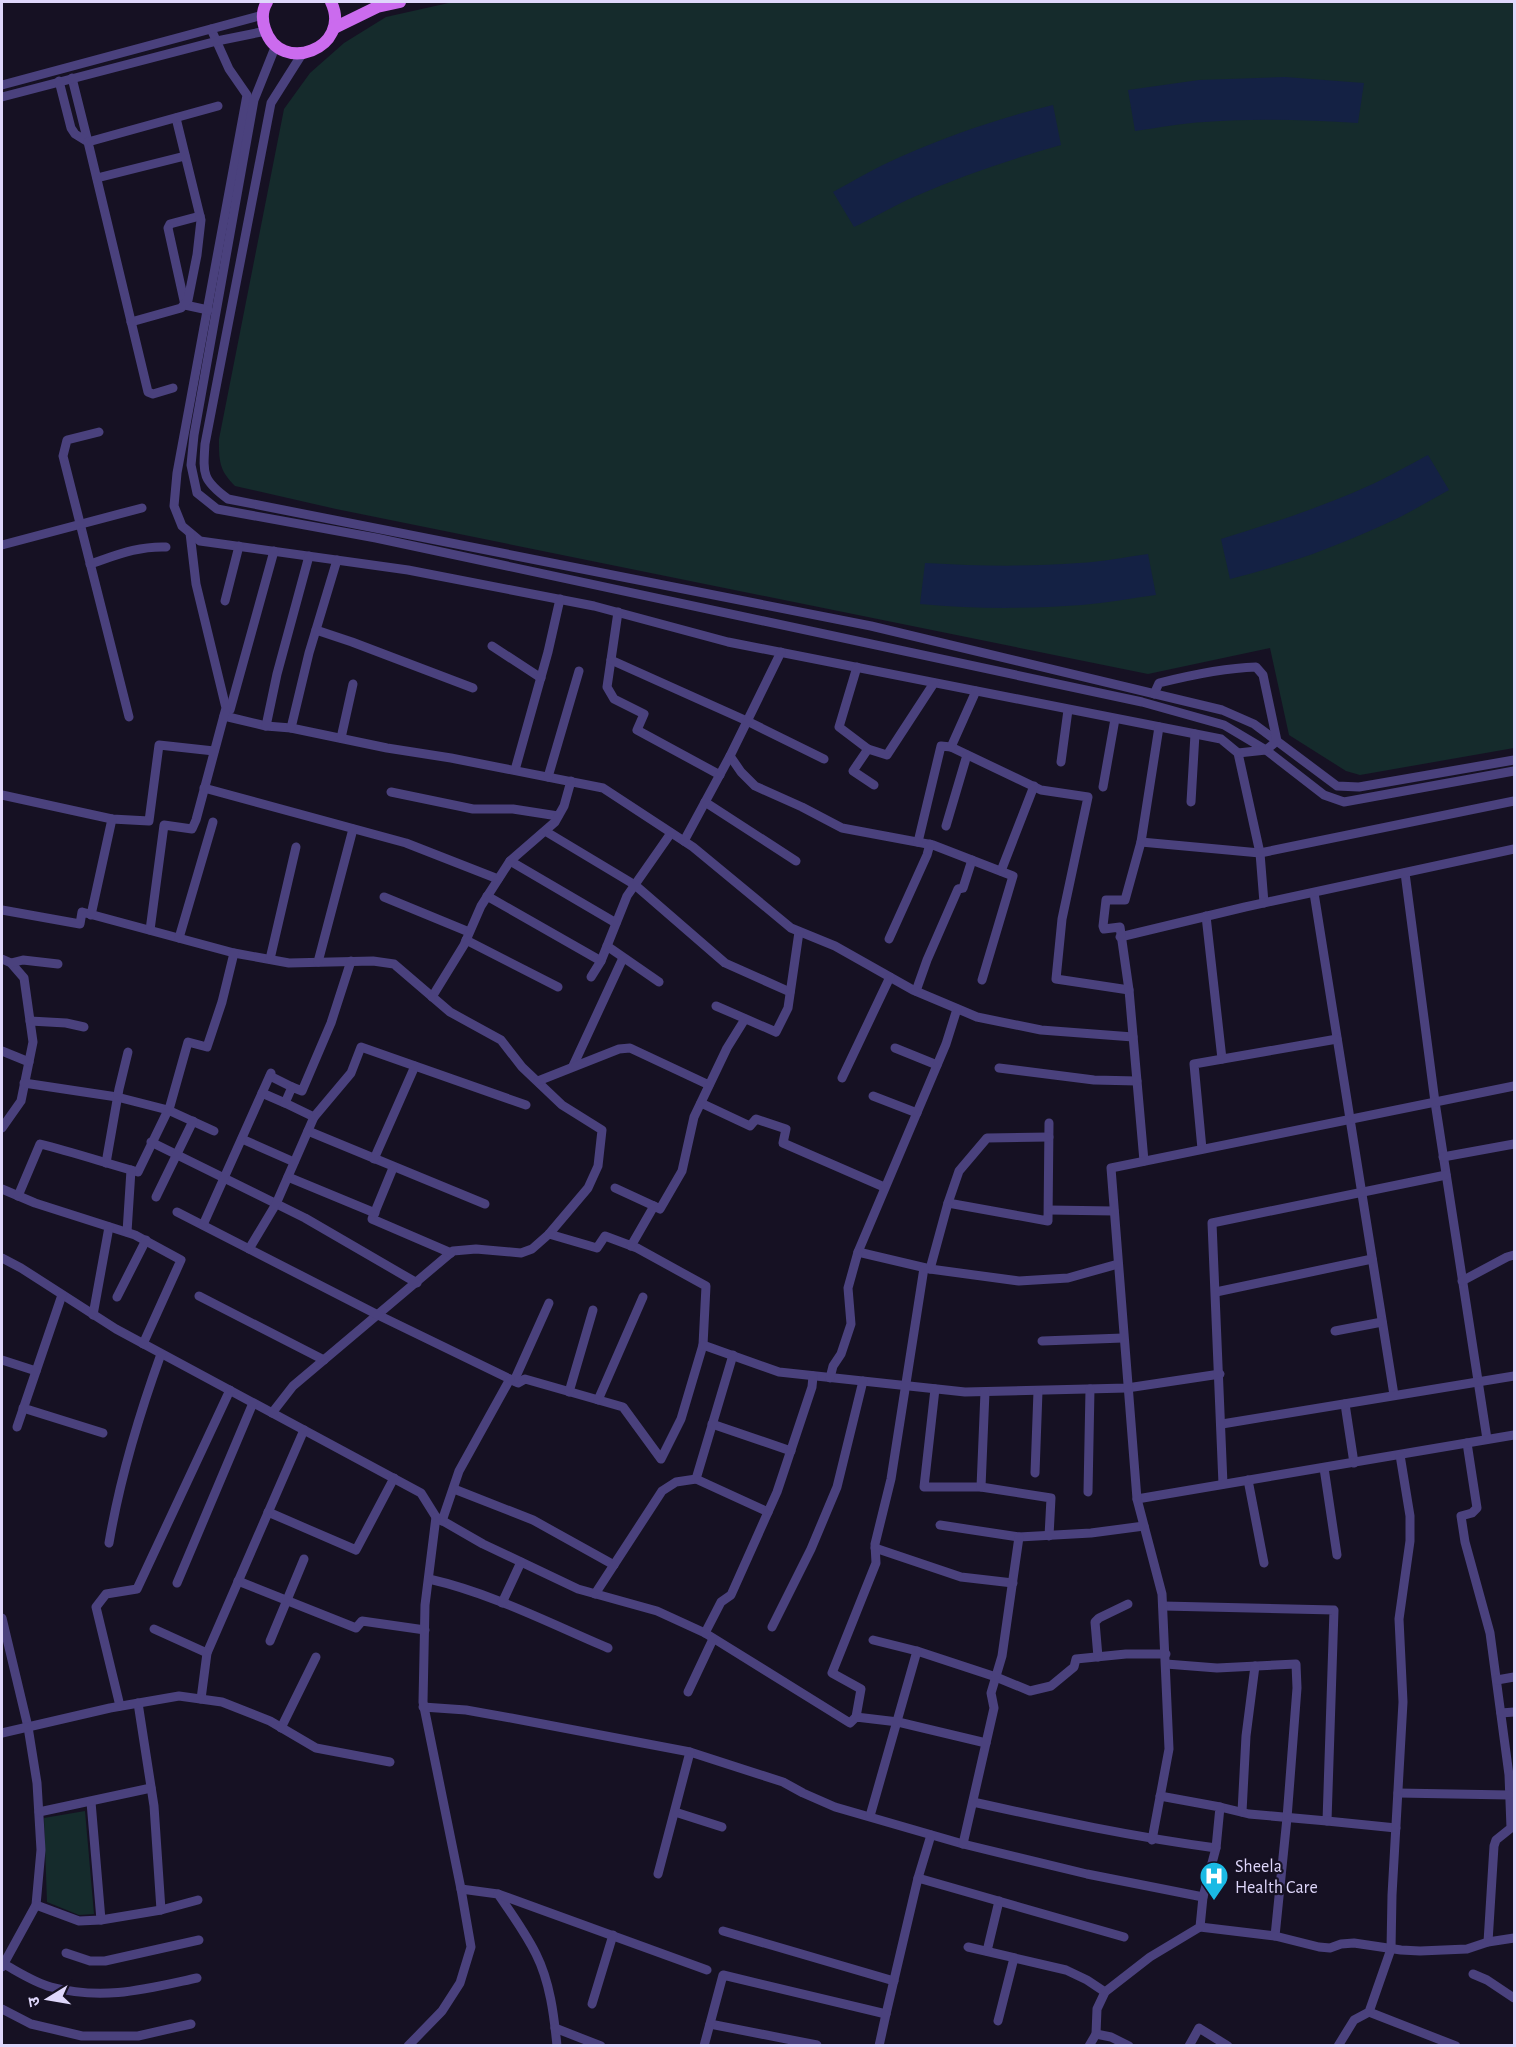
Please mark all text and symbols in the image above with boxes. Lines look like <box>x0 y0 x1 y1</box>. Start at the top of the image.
place label: Sheela Health Care <box>1235 1858 1318 1897</box>
hospital icon: Sheela Health Care <box>1198 1860 1230 1902</box>
north arrow <box>18 1969 78 2029</box>
text: उ <box>25 1995 43 2008</box>

